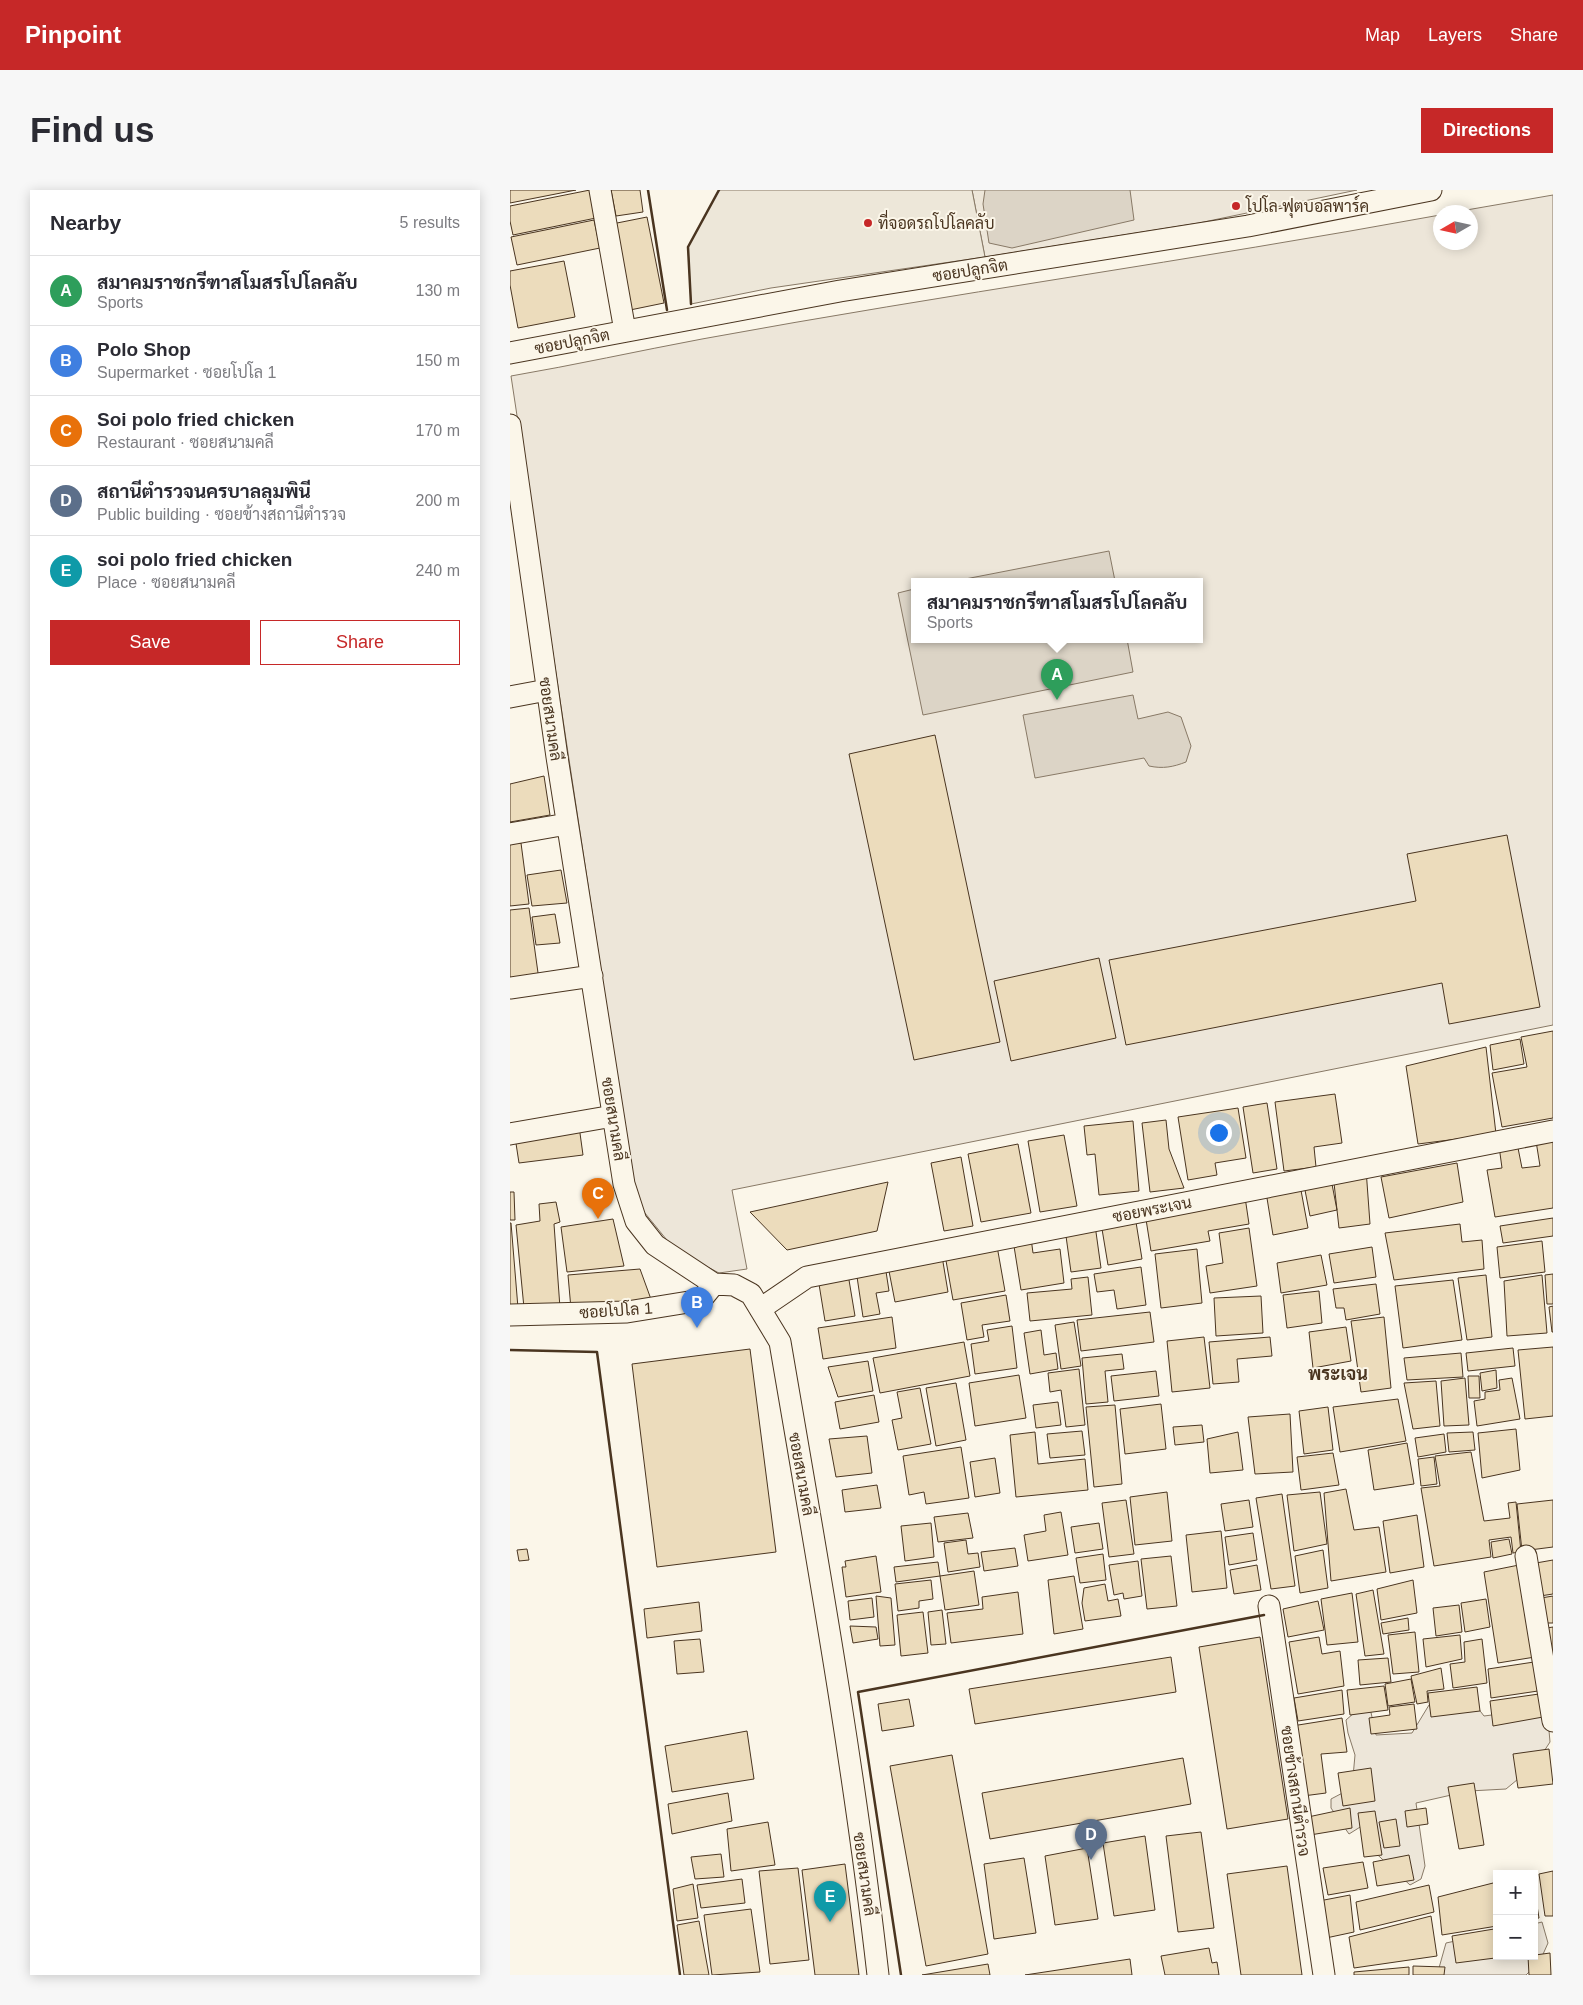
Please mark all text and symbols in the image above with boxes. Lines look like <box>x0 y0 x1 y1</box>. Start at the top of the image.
text: Pinpoint <box>25 21 121 48</box>
text: Map <box>1365 25 1400 45</box>
text: Layers <box>1428 25 1482 45</box>
text: Share <box>1510 25 1558 45</box>
button: Directions <box>1421 108 1553 153</box>
text: Find us <box>30 110 154 149</box>
place label: โปโล ฟุตบอลพาร์ค <box>1245 194 1369 218</box>
marker: โปโล ฟุตบอลพาร์ค <box>1230 200 1242 212</box>
north arrow <box>1433 205 1478 250</box>
place label: ที่จอดรถโปโลคลับ <box>878 209 994 232</box>
text: Nearby <box>50 211 121 234</box>
text: 5 results <box>400 214 460 231</box>
marker: ที่จอดรถโปโลคลับ <box>862 217 874 229</box>
street label: ซอยปลูกจิต <box>931 255 1009 288</box>
text: สมาคมราชกรีฑาสโมสรโปโลคลับ <box>97 272 358 293</box>
text: A <box>60 282 72 299</box>
text: 130 m <box>416 282 460 299</box>
text: Sports <box>97 294 143 311</box>
street label: ซอยปลูกจิต <box>533 325 612 360</box>
text: Polo Shop <box>97 339 191 360</box>
text: B <box>60 352 72 369</box>
text: 150 m <box>416 352 460 369</box>
text: Supermarket · ซอยโปโล 1 <box>97 364 276 381</box>
text: Soi polo fried chicken <box>97 409 294 430</box>
text: C <box>60 422 72 439</box>
text: 170 m <box>416 422 460 439</box>
text: Restaurant · ซอยสนามคลี <box>97 434 274 451</box>
text: สถานีตำรวจนครบาลลุมพินี <box>97 481 311 502</box>
text: D <box>60 492 72 509</box>
text: 200 m <box>416 492 460 509</box>
text: Public building · ซอยข้างสถานีตำรวจ <box>97 506 346 523</box>
text: soi polo fried chicken <box>97 549 292 570</box>
text: E <box>61 562 71 579</box>
text: 240 m <box>416 562 460 579</box>
text: Place · ซอยสนามคลี <box>97 574 236 591</box>
popup <box>911 578 1203 643</box>
text: สมาคมราชกรีฑาสโมสรโปโลคลับ <box>927 592 1187 613</box>
text: Sports <box>927 614 973 631</box>
button: Save <box>50 620 250 665</box>
button: Share <box>260 620 460 665</box>
pin: A <box>1041 659 1073 700</box>
street label: ซอยสนามคลี <box>536 676 568 762</box>
street label: ซอยสนามคลี <box>599 1076 631 1162</box>
your location <box>1206 1120 1232 1146</box>
pin: C <box>582 1178 614 1219</box>
street label: ซอยพระเจน <box>1111 1193 1193 1225</box>
pin: B <box>681 1287 713 1328</box>
street label: ซอยโปโล 1 <box>579 1296 653 1322</box>
district label: พระเจน <box>1308 1364 1368 1384</box>
street label: ซอยสนามคลี <box>786 1431 820 1517</box>
street label: ซอยข้างสถานีตำรวจ <box>1278 1724 1316 1857</box>
pin: D <box>1075 1819 1107 1860</box>
street label: ซอยสนามคลี <box>850 1831 882 1917</box>
map controls <box>1493 1870 1538 1960</box>
button: + <box>1493 1870 1538 1915</box>
pin: E <box>814 1881 846 1922</box>
button: − <box>1493 1915 1538 1960</box>

